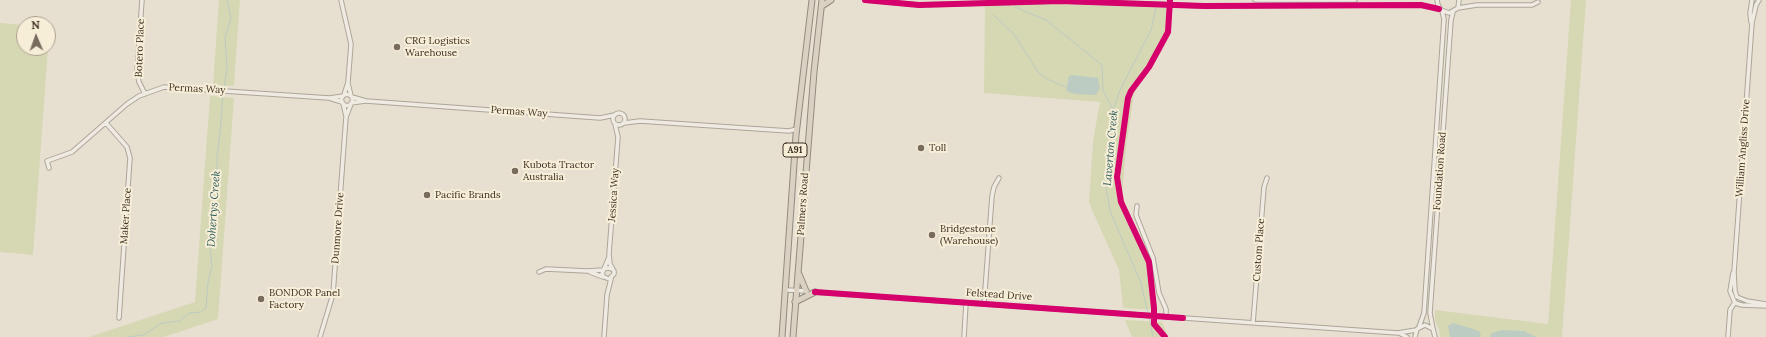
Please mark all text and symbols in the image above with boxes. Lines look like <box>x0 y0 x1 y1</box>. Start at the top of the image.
north arrow <box>16 16 56 56</box>
text: N <box>31 18 40 32</box>
street label: Botero Place <box>133 18 147 78</box>
place label: CRG Logistics Warehouse <box>405 35 470 58</box>
marker: CRG Logistics Warehouse <box>392 42 402 52</box>
street label: Permas Way <box>168 82 226 96</box>
street label: William Angliss Drive <box>1734 99 1752 197</box>
street label: Permas Way <box>490 104 548 120</box>
water label: Laverton Creek <box>1101 109 1121 187</box>
street label: Foundation Road <box>1431 131 1449 211</box>
place label: Toll <box>929 142 946 154</box>
road number: A91 <box>783 143 807 157</box>
marker: Toll <box>916 143 926 153</box>
place label: Kubota Tractor Australia <box>523 159 594 182</box>
marker: Kubota Tractor Australia <box>510 166 520 176</box>
street label: Jessica Way <box>606 168 622 222</box>
water label: Dohertys Creek <box>205 170 223 248</box>
street label: Palmers Road <box>795 172 811 236</box>
street label: Maker Place <box>118 187 134 245</box>
place label: Pacific Brands <box>435 189 501 201</box>
marker: Pacific Brands <box>422 190 432 200</box>
street label: Dunmore Drive <box>330 192 346 264</box>
street label: Custom Place <box>1251 218 1267 282</box>
place label: Bridgestone (Warehouse) <box>940 223 998 246</box>
marker: Bridgestone (Warehouse) <box>927 230 937 240</box>
place label: BONDOR Panel Factory <box>269 287 340 310</box>
street label: Felstead Drive <box>966 287 1032 303</box>
marker: BONDOR Panel Factory <box>256 294 266 304</box>

